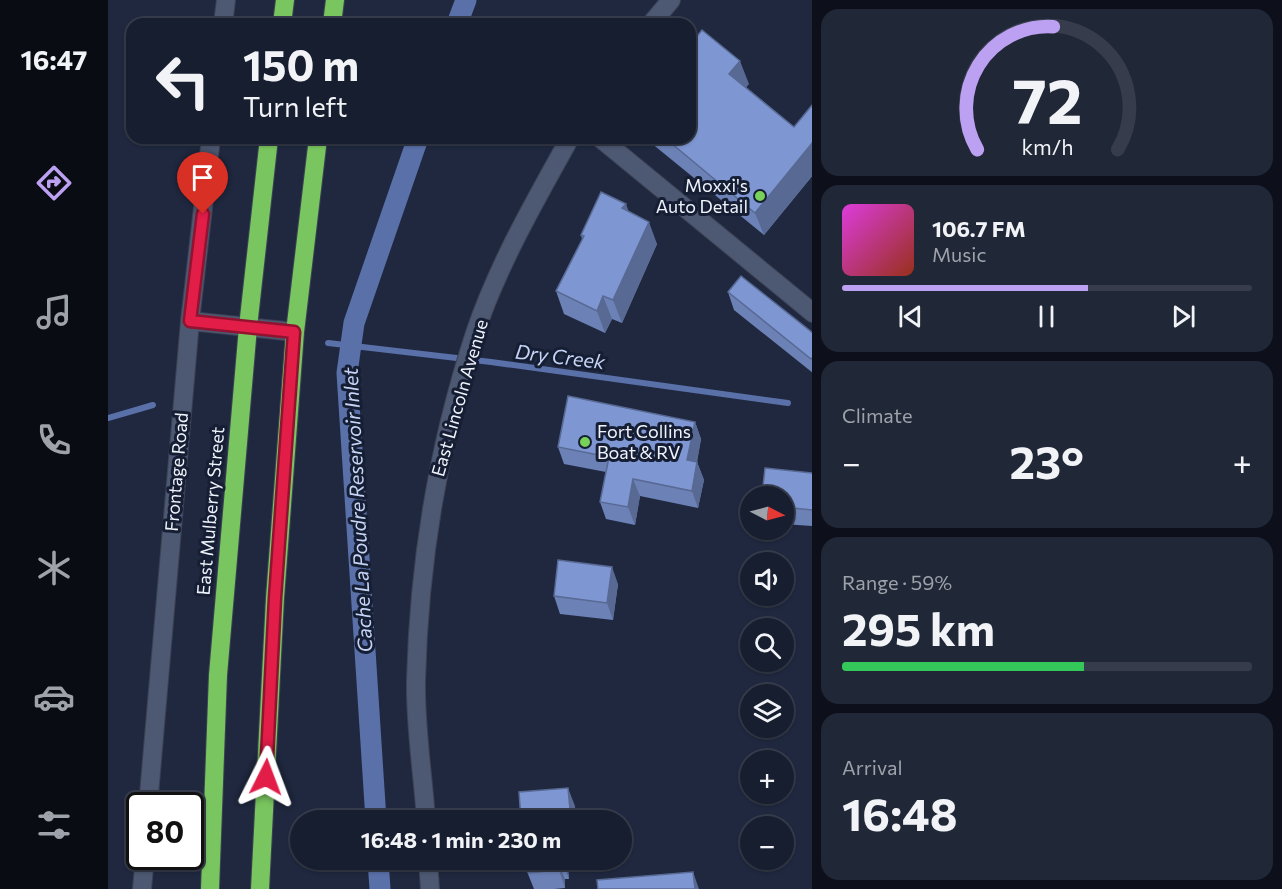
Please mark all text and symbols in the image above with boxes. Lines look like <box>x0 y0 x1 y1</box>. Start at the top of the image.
text: 150 m <box>243 38 359 90</box>
icon: left <box>144 42 222 120</box>
text: 16:47 <box>21 43 87 76</box>
text: 72 <box>1012 61 1082 137</box>
text: Turn left <box>243 90 347 123</box>
text: km/h <box>1021 133 1073 159</box>
pin <box>177 152 228 214</box>
icon: arrive <box>186 161 219 194</box>
icon: directions <box>33 162 75 204</box>
place label: Moxxi's Auto Detail <box>656 174 748 217</box>
marker: Moxxi's Auto Detail <box>753 189 767 203</box>
text: 106.7 FM <box>932 215 1026 242</box>
text: Music <box>932 242 986 266</box>
icon: music <box>33 291 75 333</box>
icon: previous <box>894 300 927 333</box>
icon: pause <box>1030 300 1063 333</box>
icon: next <box>1167 300 1200 333</box>
street label: East Lincoln Avenue <box>426 317 492 479</box>
water label: Dry Creek <box>514 339 607 374</box>
water label: Cache La Poudre Reservoir Inlet <box>338 366 376 653</box>
text: Climate <box>842 403 912 427</box>
street label: Frontage Road <box>160 412 192 532</box>
icon: phone <box>33 419 75 461</box>
place label: Fort Collins Boat & RV <box>597 420 691 463</box>
street label: East Mulberry Street <box>192 426 228 596</box>
text: 23° <box>1010 433 1084 488</box>
marker: Fort Collins Boat & RV <box>578 435 592 449</box>
text: − <box>842 441 861 482</box>
text: + <box>1233 441 1252 482</box>
north arrow <box>740 486 794 540</box>
map controls <box>740 486 794 870</box>
icon: climate <box>33 547 75 589</box>
button: sound <box>740 552 794 606</box>
text: Range · 59% <box>842 570 952 594</box>
text: 295 km <box>842 600 995 655</box>
button: search <box>740 618 794 672</box>
icon: car <box>33 676 75 718</box>
button: layers <box>740 684 794 738</box>
position arrow <box>234 745 298 809</box>
button: + <box>740 750 794 804</box>
text: Arrival <box>842 755 903 779</box>
text: 16:48 <box>842 785 957 840</box>
speed limit sign: 80 <box>126 792 204 870</box>
icon: filters <box>33 804 75 846</box>
button: − <box>740 816 794 870</box>
text: 16:48 · 1 min · 230 m <box>361 826 561 853</box>

